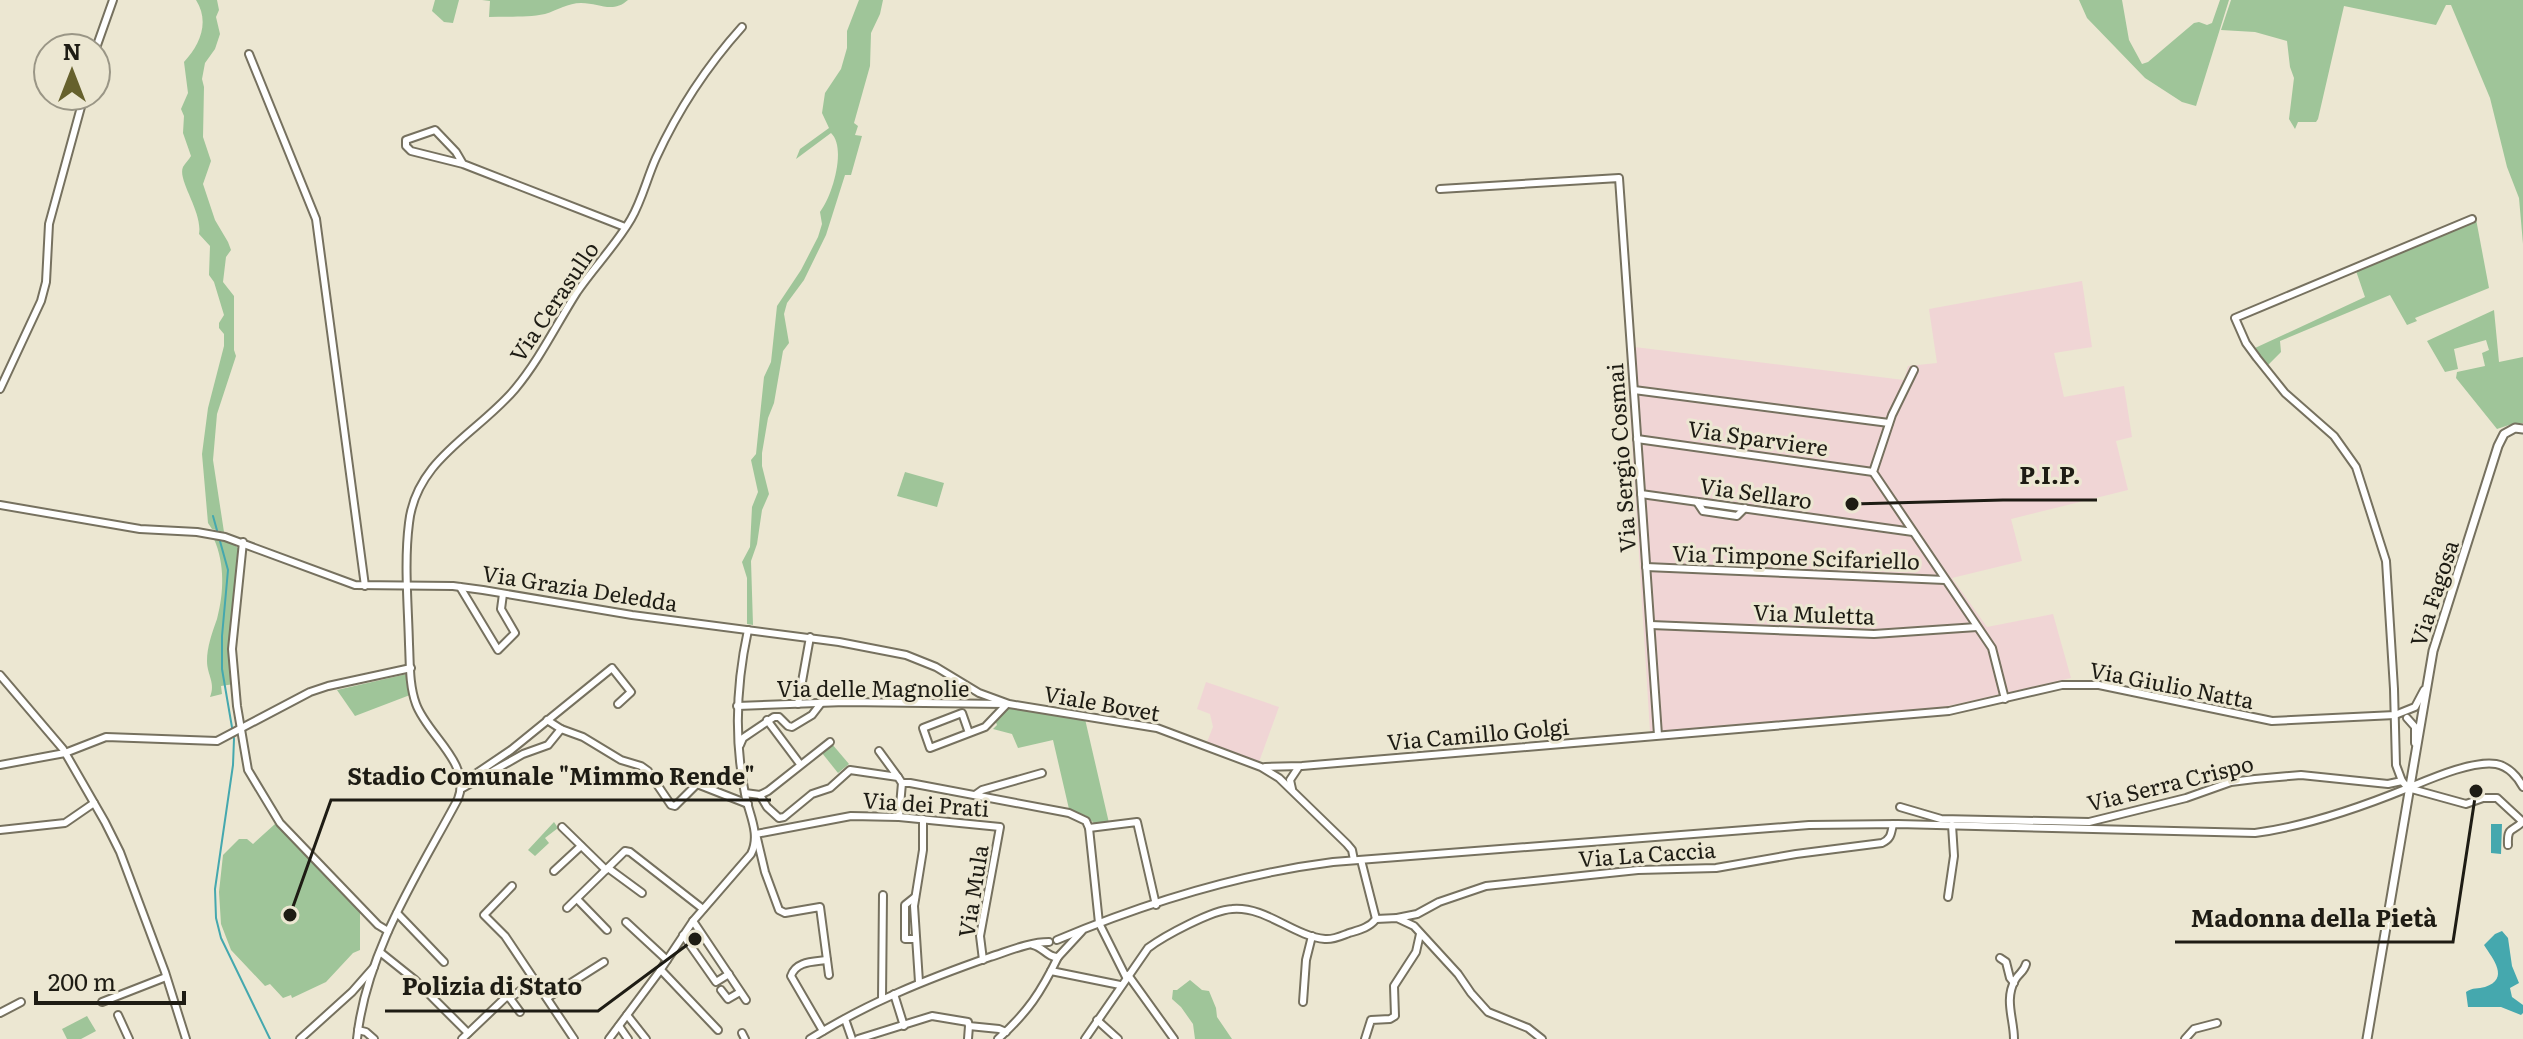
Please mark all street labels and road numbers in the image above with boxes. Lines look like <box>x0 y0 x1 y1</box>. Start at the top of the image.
street label: Via Cerasullo <box>500 234 606 368</box>
street label: Via Sergio Cosmai <box>1597 362 1643 554</box>
street label: Via Sparviere <box>1686 411 1830 463</box>
street label: Via Sellaro <box>1698 468 1814 516</box>
street label: Via Timpone Scifariello <box>1671 535 1921 577</box>
street label: Via Fagosa <box>2400 535 2466 651</box>
street label: Via Grazia Deledda <box>480 555 680 619</box>
street label: Via Muletta <box>1752 594 1876 632</box>
street label: Via Giulio Natta <box>2087 652 2257 716</box>
street label: Via delle Magnolie <box>776 671 970 704</box>
street label: Viale Bovet <box>1041 676 1163 728</box>
street label: Via Camillo Golgi <box>1385 709 1571 757</box>
street label: Via Serra Crispo <box>2083 745 2257 819</box>
street label: Via dei Prati <box>862 782 990 824</box>
street label: Via La Caccia <box>1577 832 1717 874</box>
street label: Via Mula <box>948 842 996 940</box>

